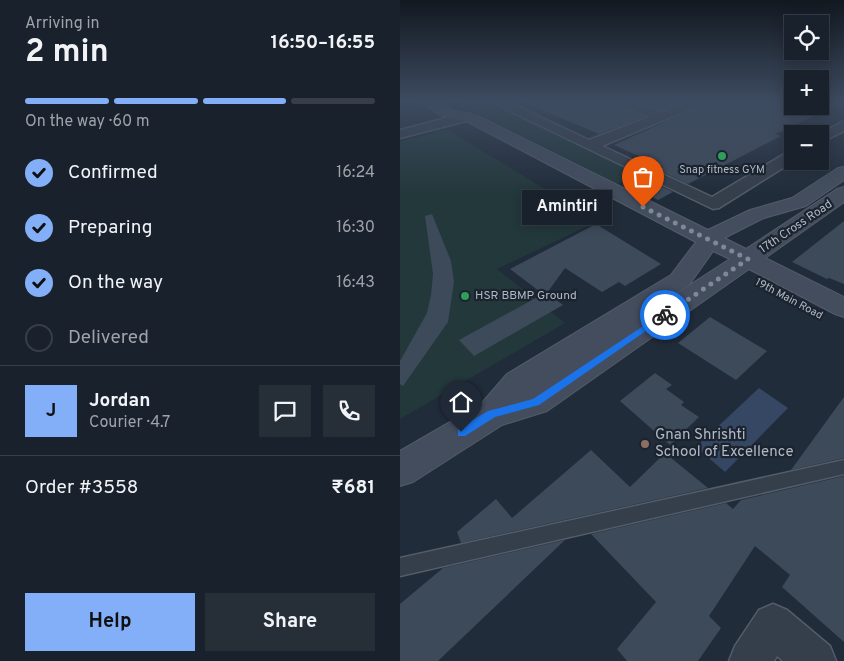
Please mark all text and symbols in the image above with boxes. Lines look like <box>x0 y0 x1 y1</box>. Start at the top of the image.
text: Arriving in <box>25 14 100 34</box>
map controls <box>784 15 829 170</box>
button: locate <box>784 15 829 60</box>
text: 16:50–16:55 <box>270 31 375 55</box>
text: 2 min <box>25 33 109 73</box>
button: + <box>784 70 829 115</box>
text: On the way · 60 m <box>25 112 150 132</box>
button: − <box>784 125 829 170</box>
marker: Snap fitness GYM <box>716 150 728 162</box>
pin <box>622 156 664 207</box>
icon: check <box>25 159 53 187</box>
text: Confirmed <box>68 161 158 185</box>
text: 16:24 <box>336 163 375 183</box>
icon: bag <box>629 163 657 191</box>
place label: Snap fitness GYM <box>679 163 765 177</box>
callout: Amintiri <box>523 190 613 224</box>
text: Amintiri <box>537 197 597 217</box>
street label: 17th Cross Road <box>756 197 836 257</box>
icon: check <box>25 214 53 242</box>
text: Preparing <box>68 216 152 240</box>
text: 16:30 <box>336 218 375 238</box>
icon: check <box>25 269 53 297</box>
text: On the way <box>68 271 163 295</box>
text: 16:43 <box>336 273 375 293</box>
street label: 19th Main Road <box>753 275 825 323</box>
place label: HSR BBMP Ground <box>475 288 577 304</box>
marker: HSR BBMP Ground <box>459 290 471 302</box>
courier <box>640 290 690 340</box>
icon: bike <box>651 301 679 329</box>
text: Delivered <box>68 326 149 350</box>
pin <box>440 381 482 432</box>
button: chat <box>259 385 311 437</box>
button: phone <box>323 385 375 437</box>
icon: home <box>447 388 475 416</box>
text: Jordan <box>89 389 151 413</box>
text: J <box>46 399 56 423</box>
text: Courier · 4.7 <box>89 413 170 433</box>
place label: Gnan Shrishti School of Excellence <box>655 426 794 462</box>
marker: Gnan Shrishti School of Excellence <box>639 438 651 450</box>
text: Order #3558 <box>25 476 138 500</box>
text: ₹681 <box>331 476 375 500</box>
button: Help <box>25 593 195 651</box>
button: Share <box>205 593 375 651</box>

